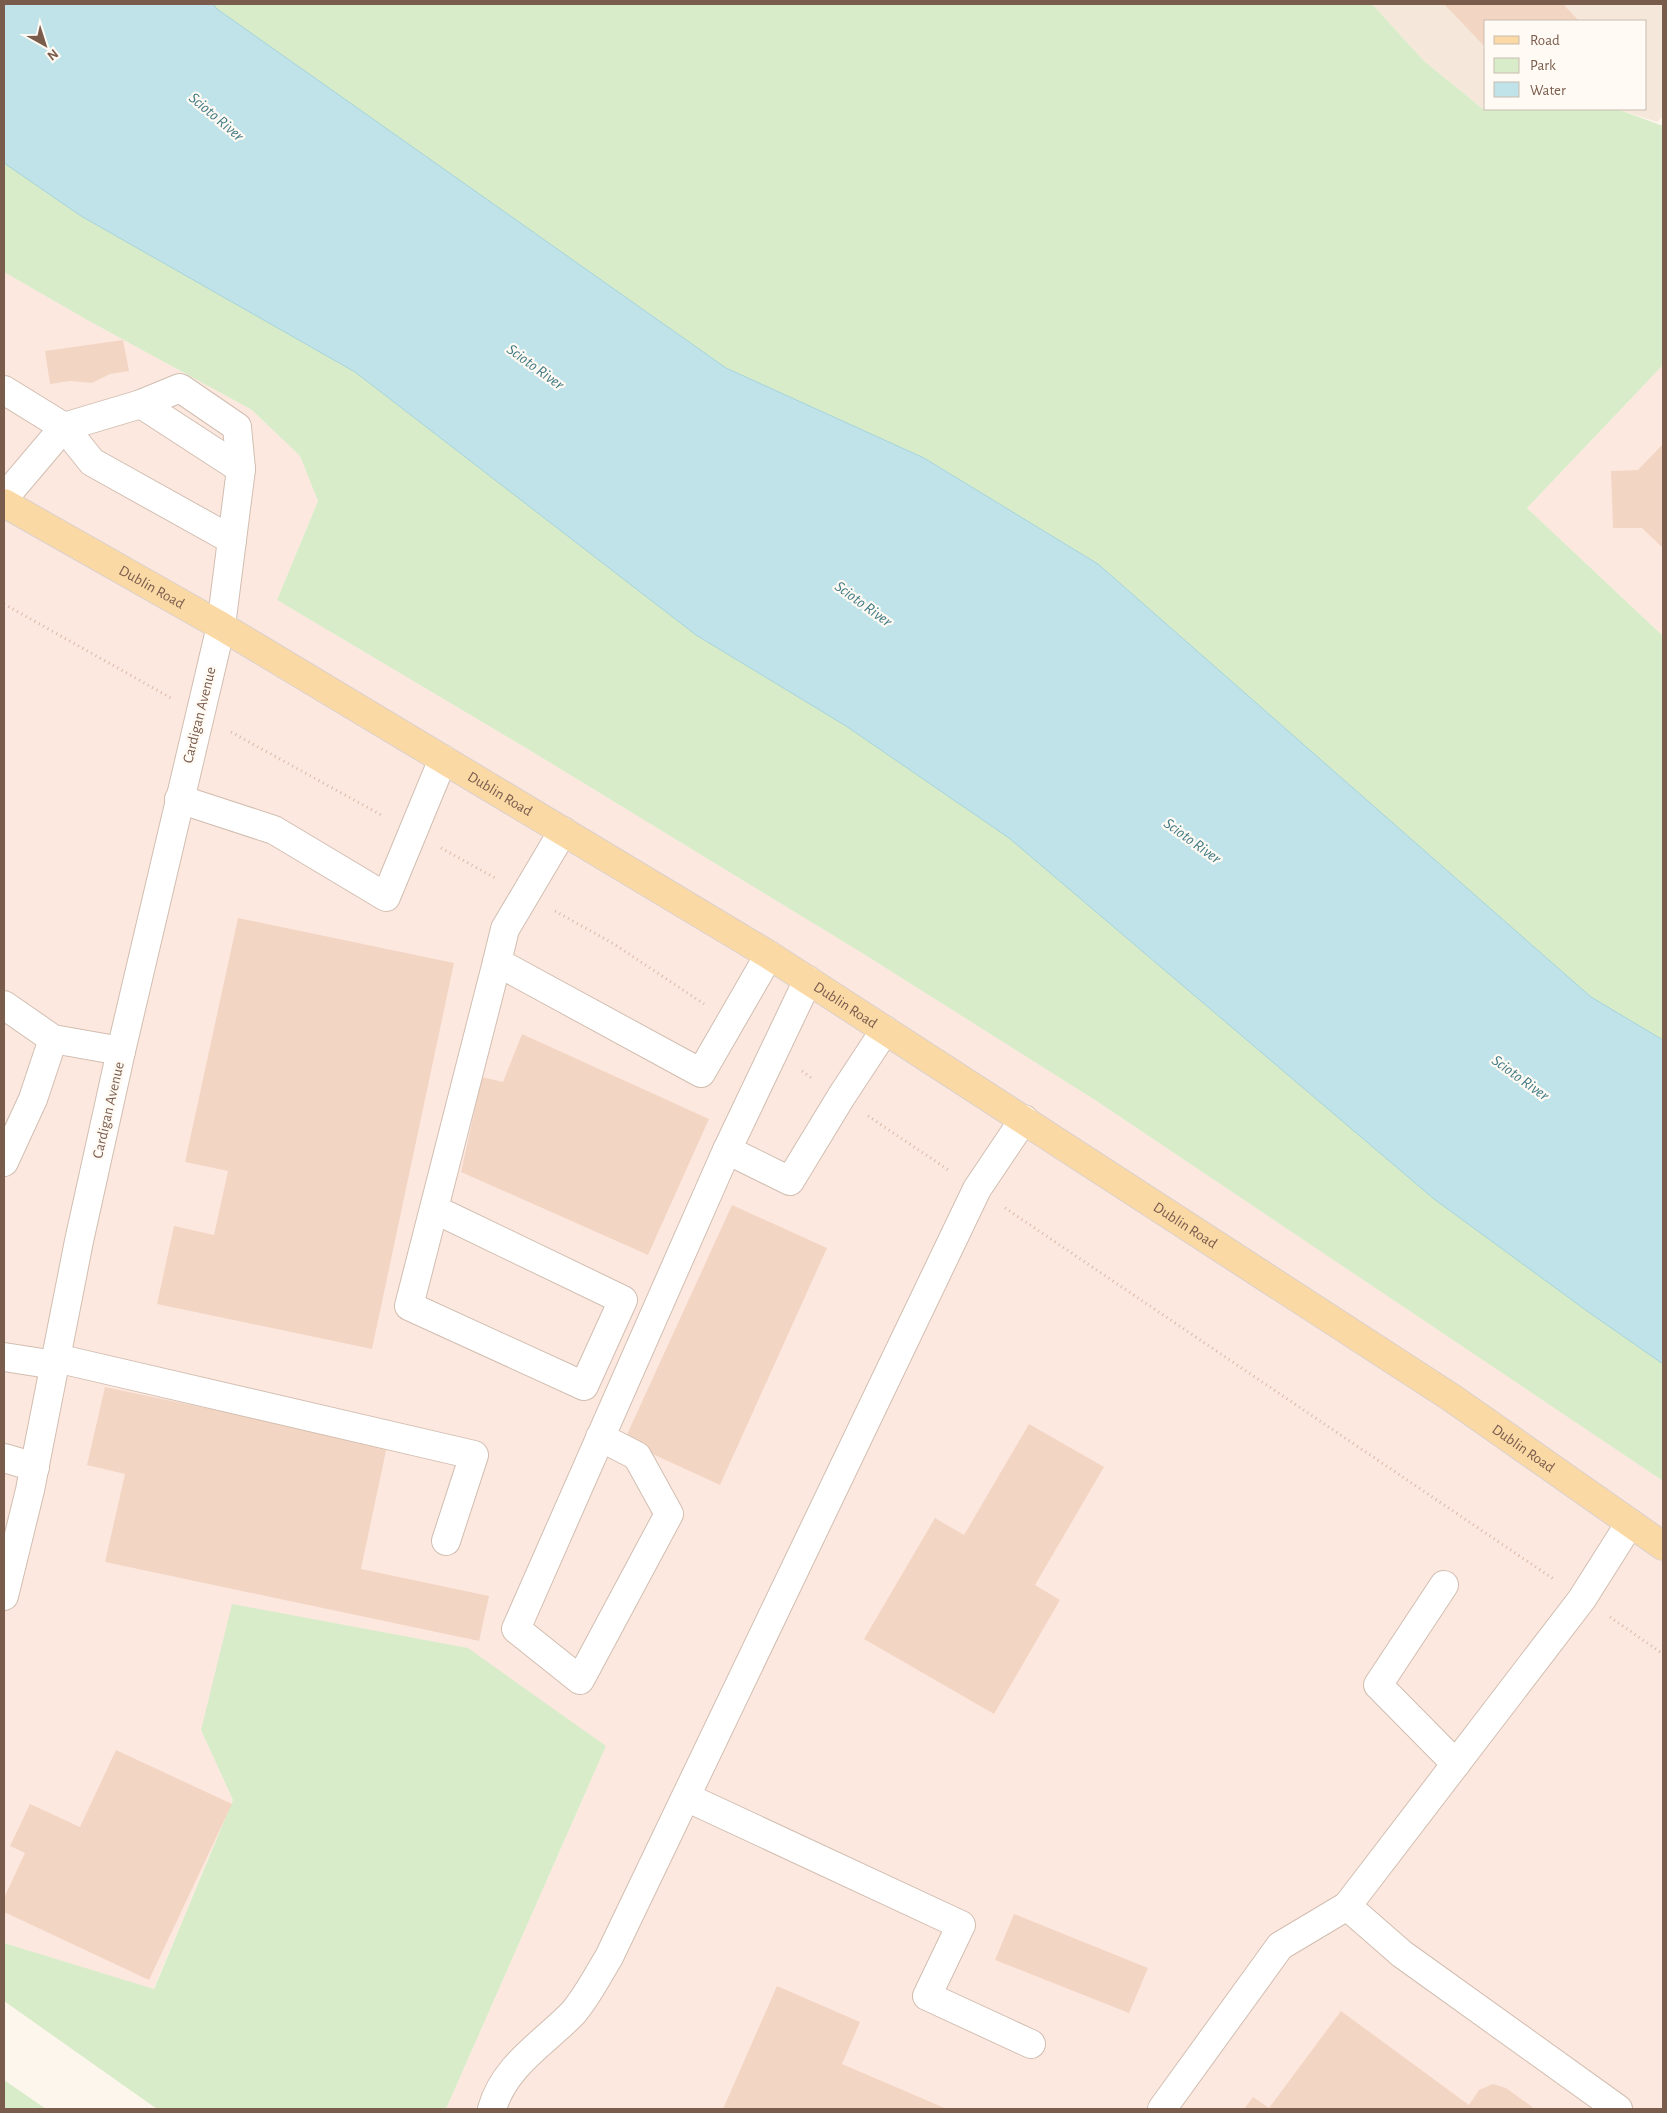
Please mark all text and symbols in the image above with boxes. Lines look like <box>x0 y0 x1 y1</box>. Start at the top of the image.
north arrow <box>20 20 70 70</box>
legend <box>1484 20 1647 110</box>
text: Road <box>1530 33 1560 48</box>
text: N <box>44 46 61 63</box>
text: Park <box>1530 58 1556 73</box>
text: Water <box>1530 83 1566 98</box>
water label: Scioto River <box>186 89 247 145</box>
water label: Scioto River <box>504 341 567 393</box>
street label: Dublin Road <box>116 563 187 612</box>
water label: Scioto River <box>832 578 895 630</box>
street label: Cardigan Avenue <box>180 665 219 765</box>
street label: Dublin Road <box>465 769 535 819</box>
water label: Scioto River <box>1161 815 1224 867</box>
street label: Dublin Road <box>811 979 880 1031</box>
water label: Scioto River <box>1489 1052 1552 1104</box>
street label: Cardigan Avenue <box>90 1060 127 1160</box>
street label: Dublin Road <box>1151 1200 1220 1252</box>
street label: Dublin Road <box>1489 1422 1557 1476</box>

